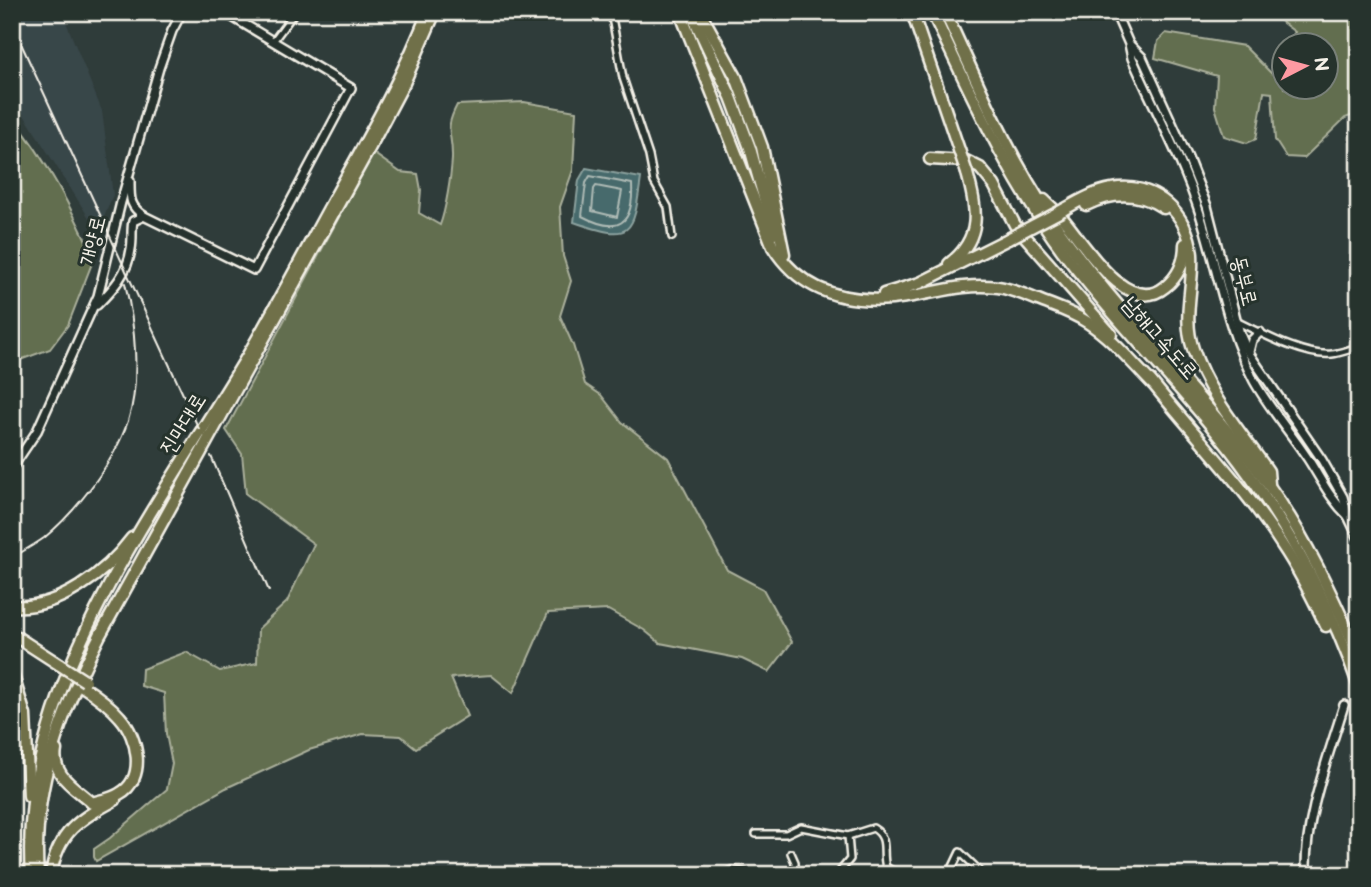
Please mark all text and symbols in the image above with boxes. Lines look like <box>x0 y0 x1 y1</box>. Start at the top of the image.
north arrow <box>1270 32 1340 102</box>
text: N <box>1308 56 1333 73</box>
street label: 개양로 <box>75 213 111 269</box>
street label: 동부로 <box>1226 253 1262 309</box>
street label: 남해고속도로 <box>1117 292 1203 384</box>
street label: 진마대로 <box>154 389 212 459</box>

